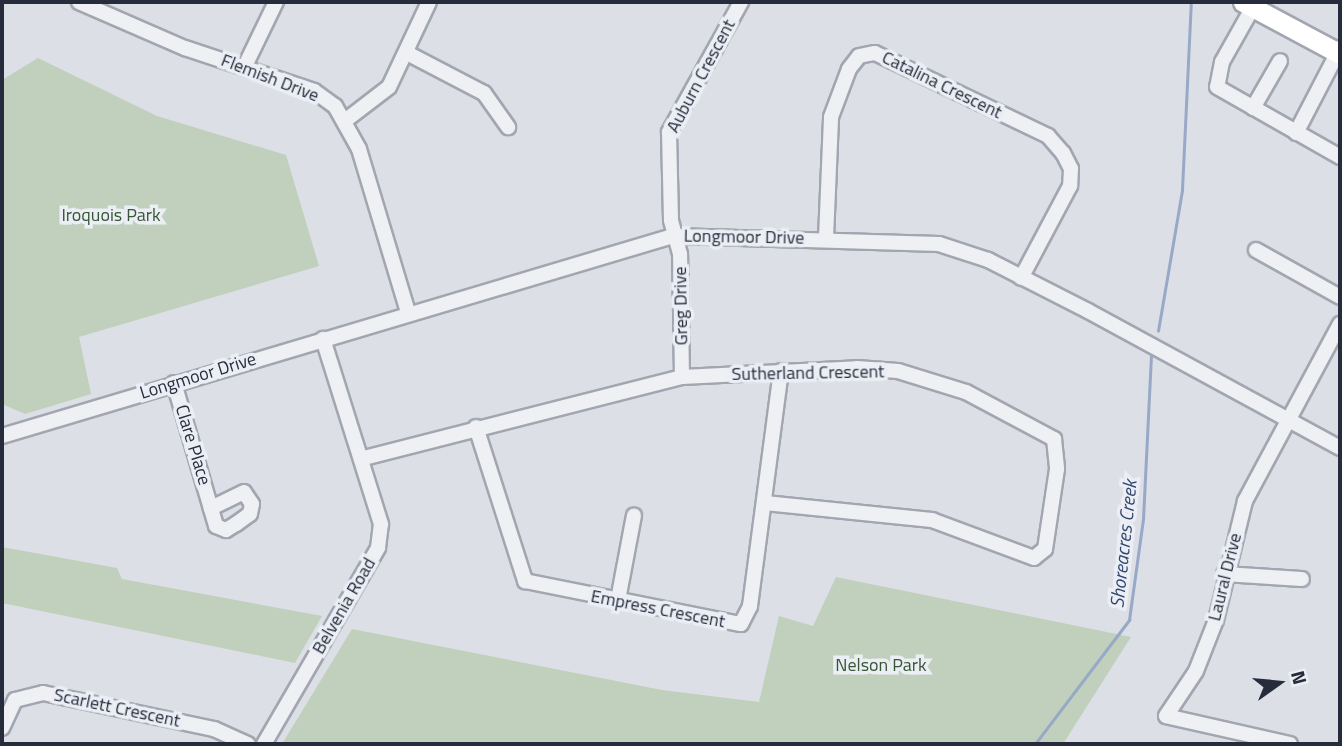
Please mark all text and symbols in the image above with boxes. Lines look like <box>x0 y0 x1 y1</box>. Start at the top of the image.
street label: Auburn Crescent <box>662 16 740 136</box>
street label: Catalina Crescent <box>878 47 1006 123</box>
street label: Flemish Drive <box>218 49 322 107</box>
park label: Iroquois Park <box>61 204 161 226</box>
street label: Longmoor Drive <box>684 225 804 249</box>
street label: Greg Drive <box>670 266 692 346</box>
street label: Longmoor Drive <box>137 348 259 404</box>
street label: Sutherland Crescent <box>731 361 885 385</box>
street label: Clare Place <box>171 402 215 488</box>
water label: Shoreacres Creek <box>1105 479 1141 609</box>
street label: Laural Drive <box>1204 531 1246 623</box>
street label: Belvenia Road <box>308 554 380 658</box>
street label: Empress Crescent <box>589 585 727 633</box>
north arrow <box>1244 648 1314 718</box>
park label: Nelson Park <box>835 654 927 676</box>
text: N <box>1284 667 1315 688</box>
street label: Scarlett Crescent <box>52 684 182 732</box>

